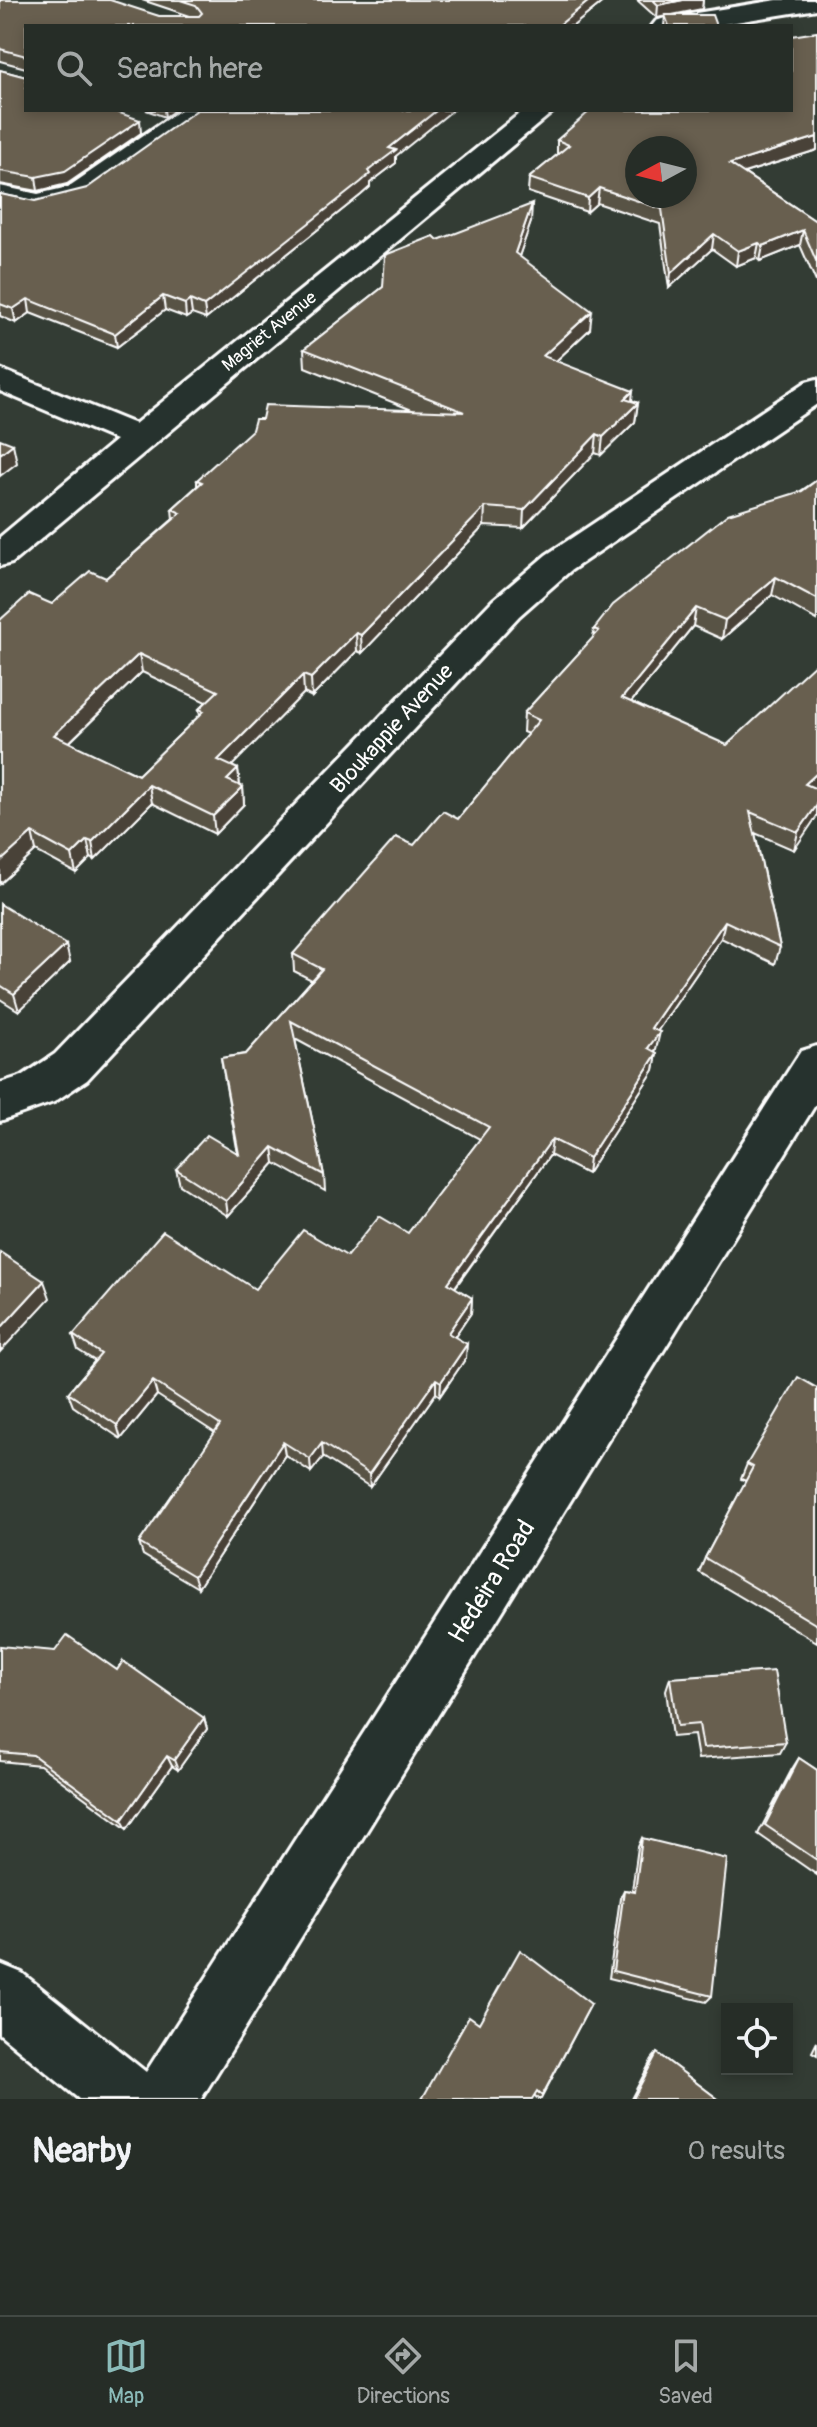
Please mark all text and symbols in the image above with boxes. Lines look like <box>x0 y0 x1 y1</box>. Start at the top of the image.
search box <box>24 24 793 112</box>
icon: search <box>52 46 96 90</box>
text: Search here <box>116 50 263 87</box>
north arrow <box>625 136 697 208</box>
street label: Magriet Avenue <box>217 286 321 377</box>
street label: Bloukappie Avenue <box>324 658 459 800</box>
street label: Hedeira Road <box>441 1514 542 1649</box>
map controls <box>721 2003 793 2075</box>
button: locate <box>721 2003 793 2075</box>
text: Nearby <box>32 2130 131 2173</box>
text: 0 results <box>688 2135 785 2167</box>
tab: Map <box>104 2334 148 2410</box>
tab: Directions <box>357 2334 450 2410</box>
tab: Saved <box>658 2334 713 2410</box>

